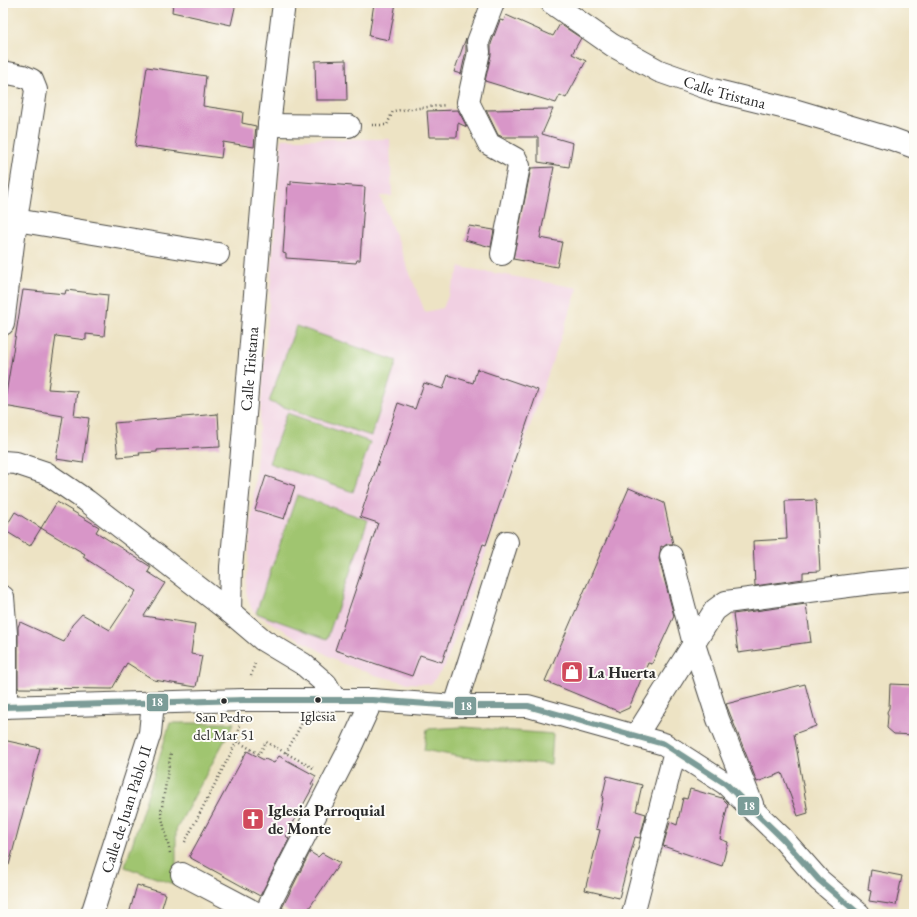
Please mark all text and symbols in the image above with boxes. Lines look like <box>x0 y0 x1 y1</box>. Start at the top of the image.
street label: Calle Tristana <box>681 70 769 114</box>
street label: Calle Tristana <box>235 325 263 412</box>
shop icon: La Huerta <box>559 659 585 685</box>
place label: La Huerta <box>588 662 657 683</box>
line badge: 18 <box>146 693 169 712</box>
text: 18 <box>151 695 163 709</box>
marker: Iglesia <box>313 695 323 705</box>
marker: San Pedro del Mar 51 <box>219 696 229 706</box>
line badge: 18 <box>454 696 477 716</box>
text: 18 <box>460 699 472 713</box>
place label: Iglesia <box>300 706 336 725</box>
place label: San Pedro del Mar 51 <box>193 707 255 744</box>
street label: Calle de Juan Pablo II <box>96 742 156 876</box>
line badge: 18 <box>737 796 760 816</box>
text: 18 <box>743 799 755 813</box>
place label: Iglesia Parroquial de Monte <box>268 800 386 839</box>
church icon: Iglesia Parroquial de Monte <box>240 806 266 832</box>

